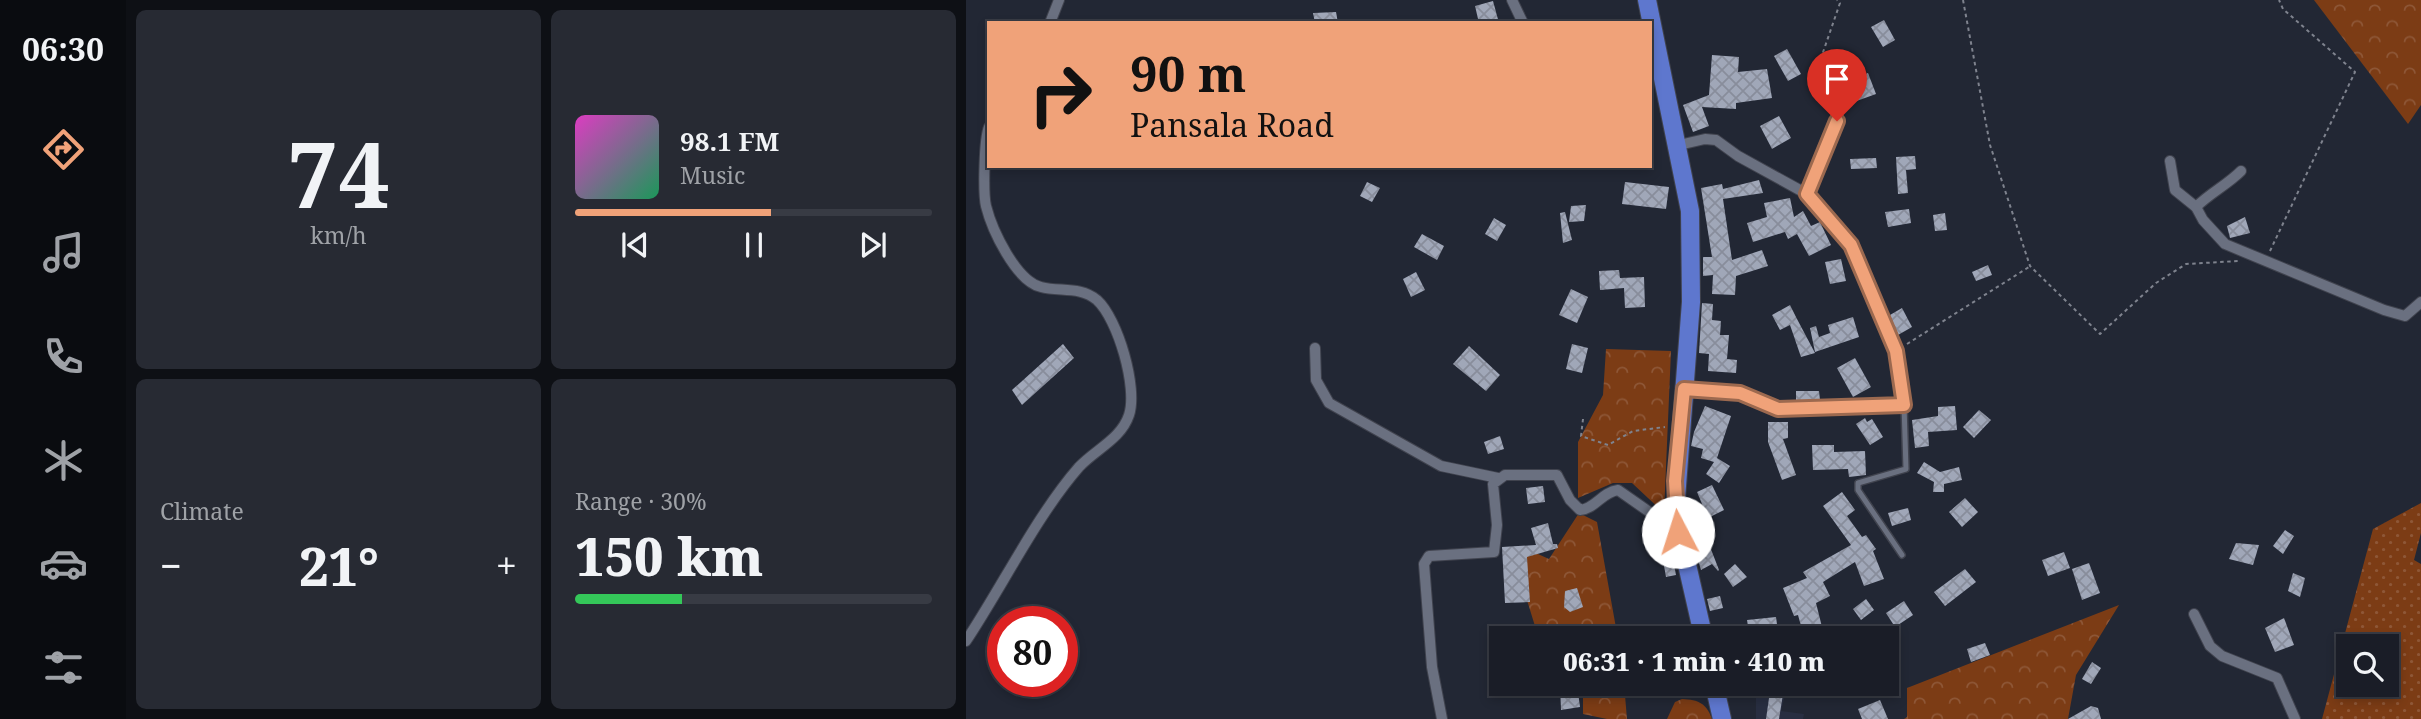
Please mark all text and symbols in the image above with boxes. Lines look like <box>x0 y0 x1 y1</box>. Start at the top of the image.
text: 06:30 <box>22 27 104 70</box>
text: 90 m <box>1130 40 1246 106</box>
icon: right <box>1015 49 1106 140</box>
pin <box>1807 49 1867 121</box>
icon: arrive <box>1818 60 1856 98</box>
text: Pansala Road <box>1130 103 1334 146</box>
text: 74 <box>287 111 390 235</box>
text: 98.1 FM <box>680 123 779 159</box>
icon: directions <box>39 125 88 174</box>
text: Music <box>680 159 745 191</box>
text: km/h <box>310 219 367 251</box>
icon: previous <box>616 226 654 264</box>
icon: pause <box>735 226 773 264</box>
icon: next <box>854 226 892 264</box>
icon: music <box>39 228 88 277</box>
icon: phone <box>39 332 88 381</box>
icon: climate <box>39 436 88 485</box>
text: Range · 30% <box>575 485 707 517</box>
text: Climate <box>160 495 244 527</box>
position arrow <box>1641 495 1715 569</box>
text: 150 km <box>575 520 763 591</box>
text: 21° <box>299 530 379 601</box>
icon: car <box>39 539 88 588</box>
text: − <box>160 539 182 591</box>
text: + <box>496 539 517 591</box>
speed limit sign: 80 <box>987 606 1078 697</box>
map controls <box>2336 634 2399 697</box>
button: search <box>2336 634 2399 697</box>
icon: filters <box>39 643 88 692</box>
text: 06:31 · 1 min · 410 m <box>1563 643 1825 679</box>

